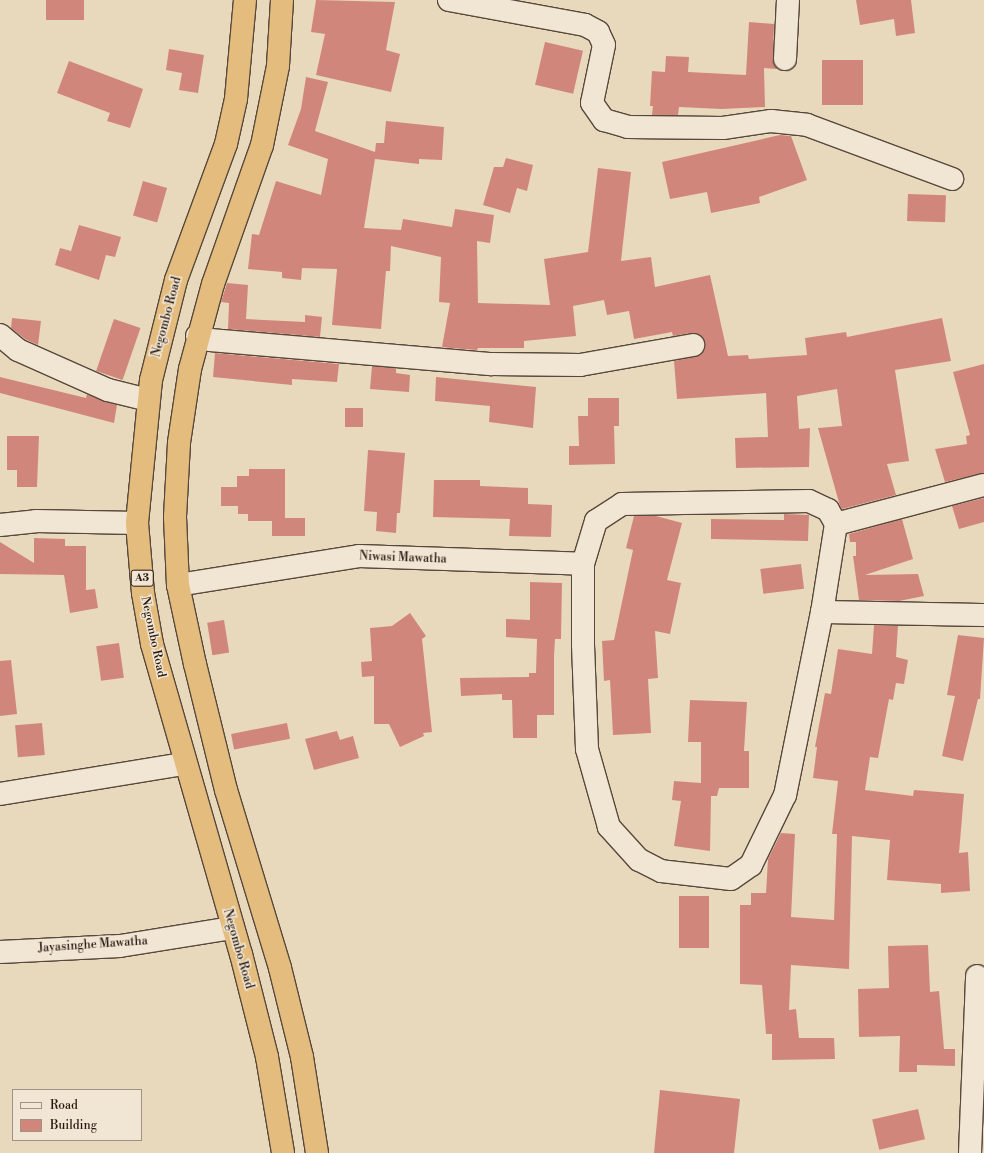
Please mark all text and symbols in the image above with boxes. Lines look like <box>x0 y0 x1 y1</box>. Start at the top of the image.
street label: Negombo Road <box>149 275 185 359</box>
street label: Niwasi Mawatha <box>359 549 447 567</box>
road number: A3 <box>130 569 154 587</box>
street label: Negombo Road <box>137 595 169 679</box>
street label: Negombo Road <box>220 908 256 990</box>
street label: Jayasinghe Mawatha <box>38 934 148 956</box>
legend <box>12 1089 142 1141</box>
text: Road <box>50 1098 78 1113</box>
text: Building <box>50 1118 97 1133</box>

